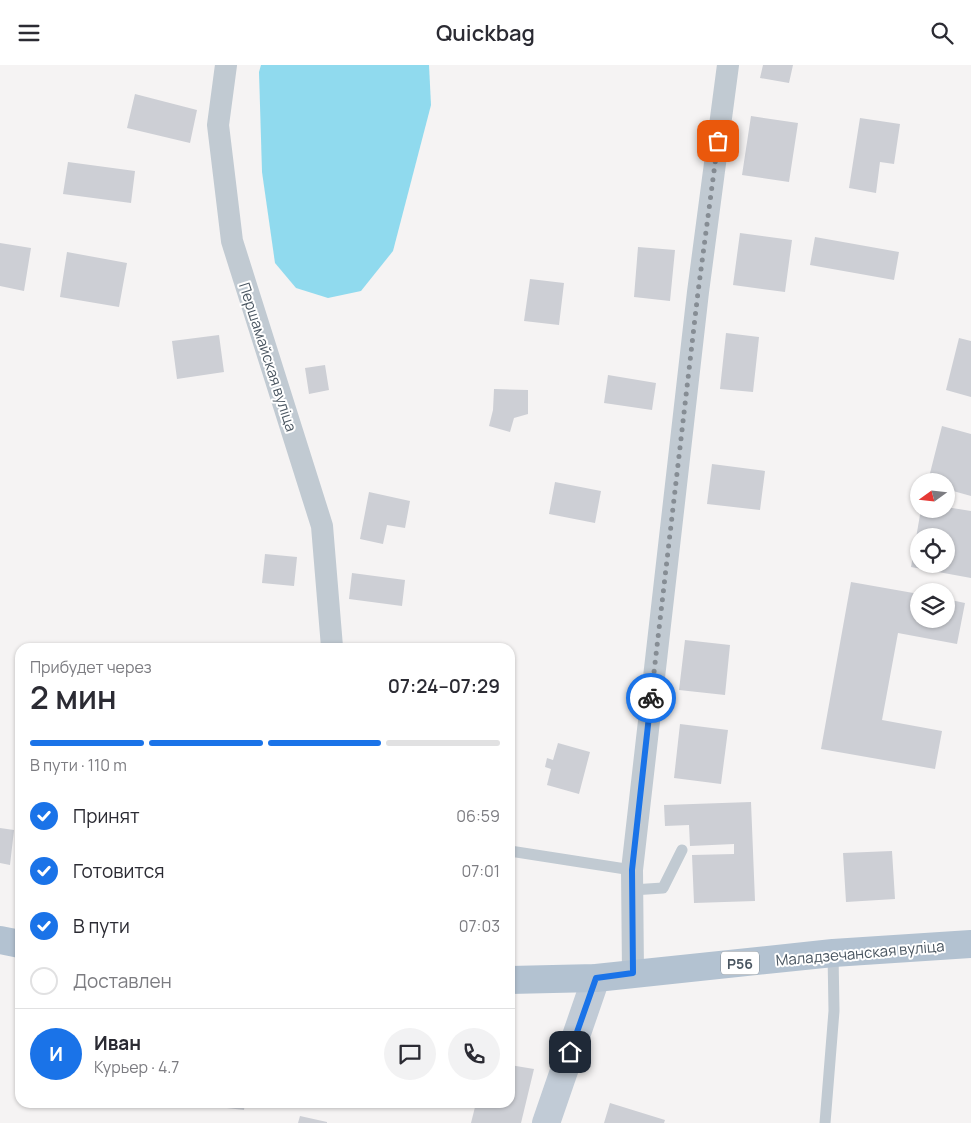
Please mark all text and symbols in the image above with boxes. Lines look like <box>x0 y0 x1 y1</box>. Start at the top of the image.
text: Quickbag <box>436 18 535 48</box>
icon: menu <box>15 19 43 47</box>
icon: search <box>928 19 956 47</box>
pin <box>697 120 739 162</box>
icon: bag <box>704 127 732 155</box>
street label: Першамайская вуліца <box>234 280 302 434</box>
north arrow <box>910 473 955 517</box>
map controls <box>910 473 955 628</box>
button: locate <box>910 528 955 573</box>
button: layers <box>910 583 955 628</box>
text: Прибудет через <box>30 656 152 678</box>
text: 07:24–07:29 <box>388 673 500 699</box>
courier <box>626 673 676 723</box>
text: 2 мин <box>30 675 117 719</box>
icon: bike <box>637 684 665 712</box>
text: В пути · 110 m <box>30 754 127 776</box>
icon: check <box>30 802 58 830</box>
text: Принят <box>73 803 140 829</box>
text: 06:59 <box>456 805 500 827</box>
icon: check <box>30 857 58 885</box>
text: Готовится <box>73 858 165 884</box>
text: 07:01 <box>461 860 500 882</box>
icon: check <box>30 912 58 940</box>
text: В пути <box>73 913 130 939</box>
text: 07:03 <box>459 915 500 937</box>
street label: Маладзечанская вуліца <box>775 935 945 971</box>
road number: Р56 <box>721 951 759 975</box>
text: Доставлен <box>73 968 172 994</box>
button: chat <box>384 1028 436 1080</box>
button: phone <box>448 1028 500 1080</box>
text: Иван <box>94 1030 141 1056</box>
pin <box>549 1031 591 1073</box>
icon: home <box>556 1038 584 1066</box>
text: И <box>49 1041 63 1067</box>
text: Курьер · 4.7 <box>94 1056 179 1078</box>

